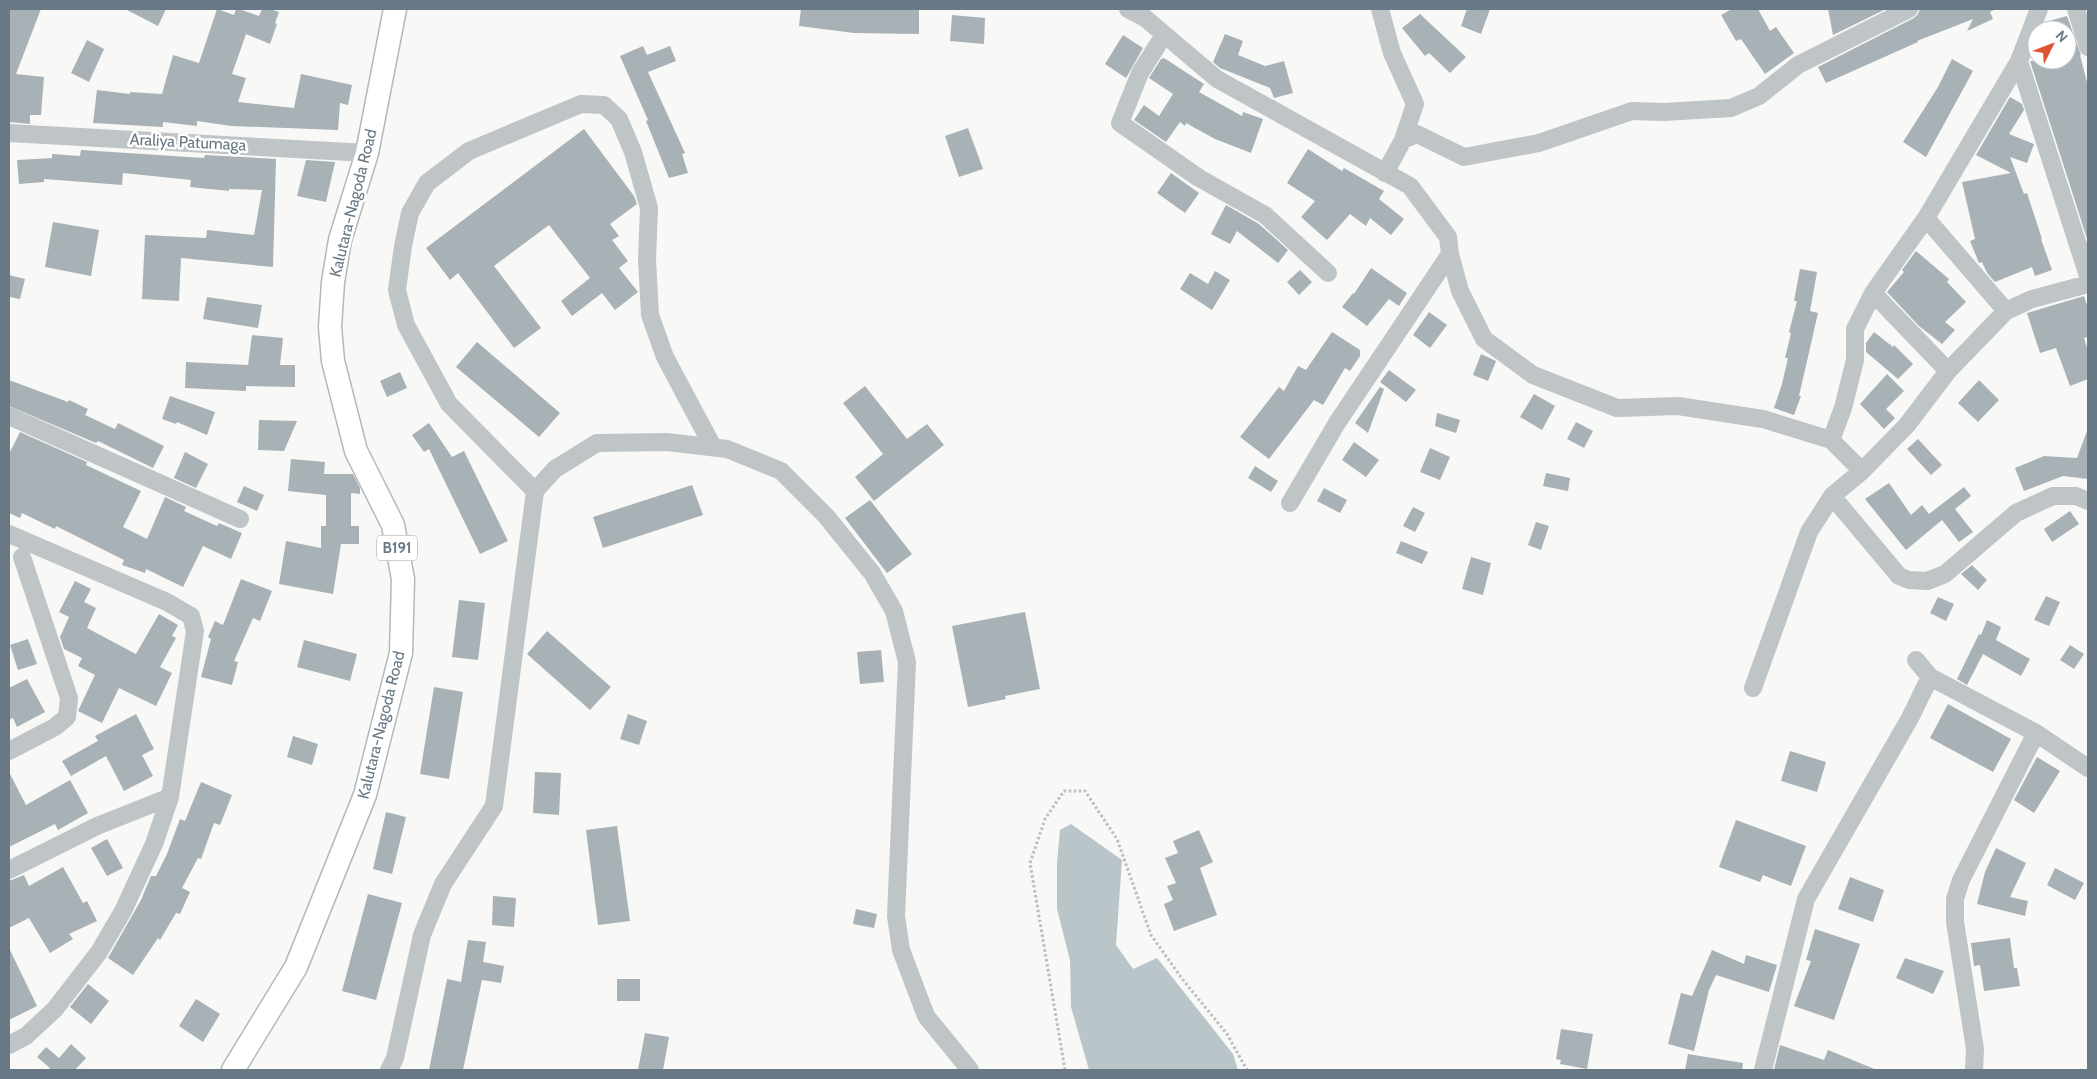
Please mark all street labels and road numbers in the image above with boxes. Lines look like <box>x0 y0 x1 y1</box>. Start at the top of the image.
street label: Kalutara-Nagoda Road <box>325 127 381 279</box>
street label: Araliya Patumaga <box>129 129 247 155</box>
road number: B191 <box>377 536 417 560</box>
street label: Kalutara-Nagoda Road <box>353 649 409 801</box>

